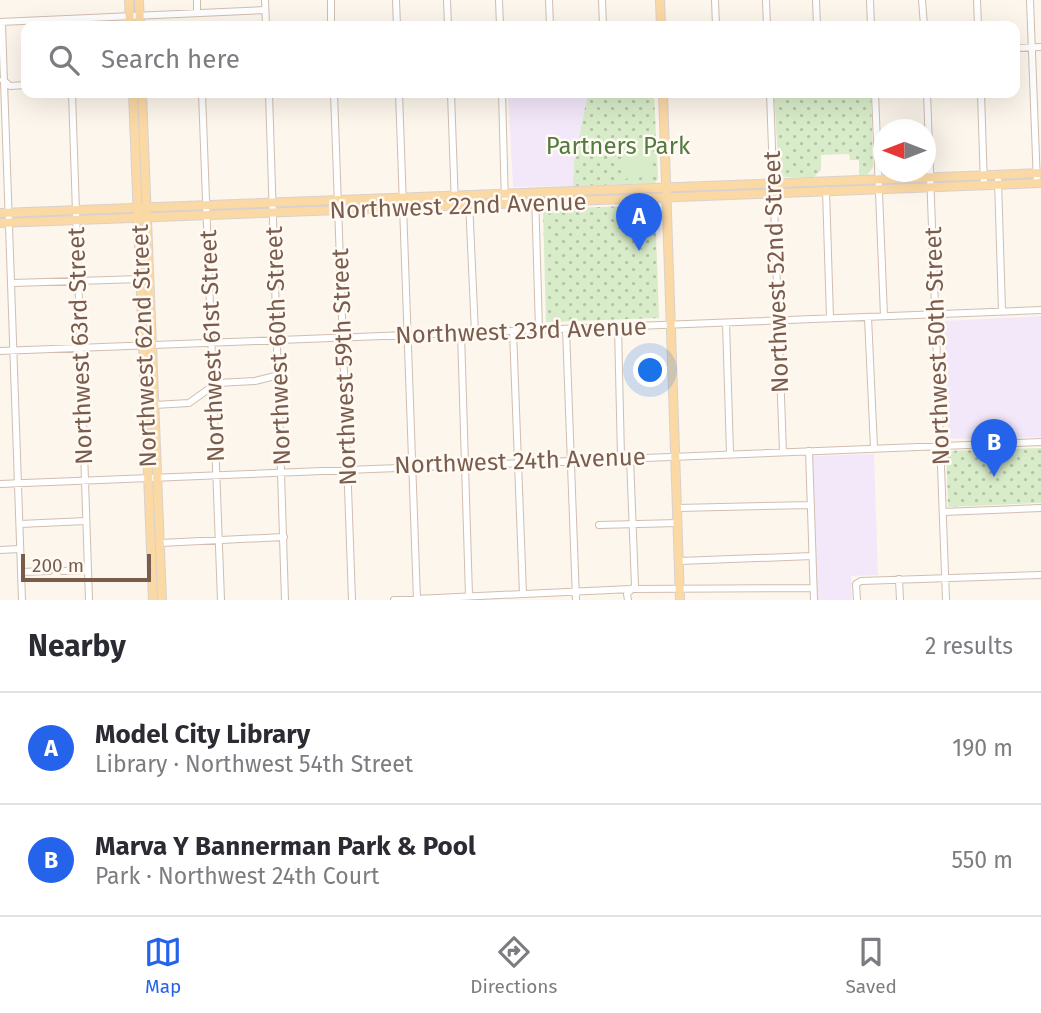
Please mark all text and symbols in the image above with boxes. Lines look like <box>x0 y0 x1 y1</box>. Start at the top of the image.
search box <box>21 21 1020 98</box>
icon: search <box>45 41 83 79</box>
text: Search here <box>101 44 240 75</box>
north arrow <box>873 119 936 182</box>
park label: Partners Park <box>546 132 691 160</box>
street label: Northwest 52nd Street <box>758 150 794 394</box>
street label: Northwest 22nd Avenue <box>329 188 587 224</box>
pin: A <box>616 193 662 251</box>
street label: Northwest 62nd Street <box>126 224 162 468</box>
street label: Northwest 63rd Street <box>62 226 98 465</box>
street label: Northwest 60th Street <box>260 226 296 466</box>
street label: Northwest 50th Street <box>919 226 955 466</box>
street label: Northwest 61st Street <box>194 229 230 463</box>
street label: Northwest 59th Street <box>326 248 362 486</box>
street label: Northwest 23rd Avenue <box>395 313 647 349</box>
your location <box>633 353 667 387</box>
pin: B <box>971 419 1017 477</box>
street label: Northwest 24th Avenue <box>394 443 646 479</box>
scale bar <box>21 551 150 583</box>
text: 200 m <box>32 554 84 577</box>
text: Nearby <box>28 628 126 664</box>
text: 2 results <box>925 632 1013 660</box>
text: Model City Library <box>95 719 310 750</box>
text: A <box>44 734 58 762</box>
text: 190 m <box>952 734 1013 762</box>
text: Library · Northwest 54th Street <box>95 750 413 778</box>
text: Marva Y Bannerman Park & Pool <box>95 831 476 862</box>
text: B <box>44 846 58 874</box>
text: 550 m <box>951 846 1013 874</box>
text: Park · Northwest 24th Court <box>95 862 379 890</box>
tab: Map <box>144 933 182 998</box>
tab: Directions <box>470 933 557 998</box>
tab: Saved <box>846 933 897 998</box>

